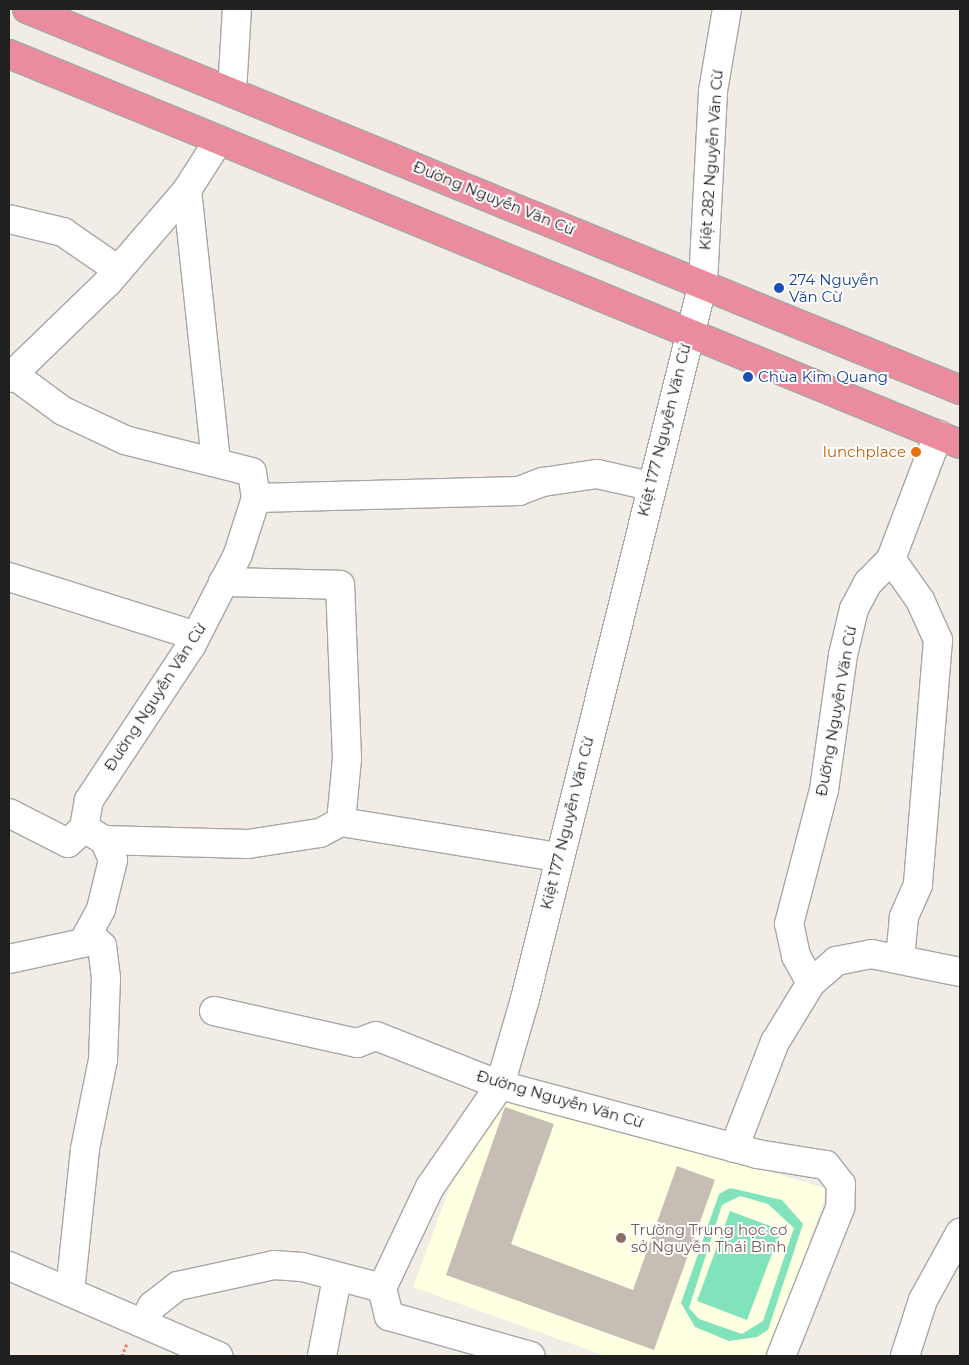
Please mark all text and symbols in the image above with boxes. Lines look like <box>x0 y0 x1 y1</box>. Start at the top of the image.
street label: Kiệt 282 Nguyễn Văn Cừ <box>696 69 726 251</box>
street label: Đường Nguyễn Văn Cừ <box>411 157 577 239</box>
place label: 274 Nguyễn Văn Cừ <box>789 270 879 305</box>
marker: 274 Nguyễn Văn Cừ <box>773 282 785 294</box>
street label: Kiệt 177 Nguyễn Văn Cừ <box>634 342 694 518</box>
place label: Chùa Kim Quang <box>758 368 888 386</box>
marker: Chùa Kim Quang <box>742 371 754 383</box>
place label: lunchplace <box>823 443 906 461</box>
marker: lunchplace <box>910 446 922 458</box>
street label: Đường Nguyễn Văn Cừ <box>100 620 210 774</box>
street label: Đường Nguyễn Văn Cừ <box>812 624 860 798</box>
street label: Kiệt 177 Nguyễn Văn Cừ <box>537 735 597 911</box>
street label: Đường Nguyễn Văn Cừ <box>475 1067 645 1131</box>
place label: Trường Trung học cơ sở Nguyễn Thái Bình <box>631 1220 788 1255</box>
marker: Trường Trung học cơ sở Nguyễn Thái Bình <box>615 1232 627 1244</box>

